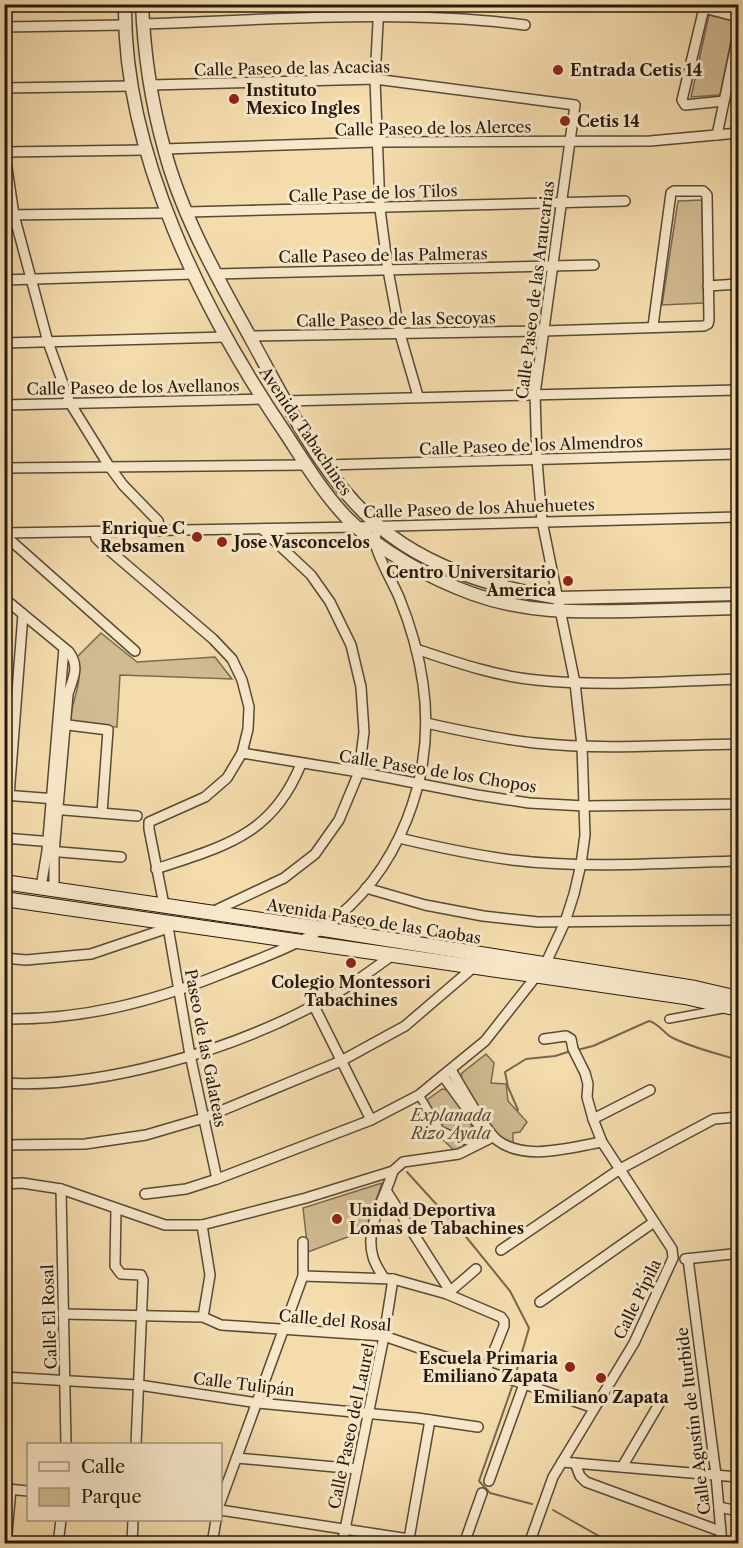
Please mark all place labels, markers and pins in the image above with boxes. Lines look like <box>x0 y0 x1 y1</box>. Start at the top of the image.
place label: Entrada Cetis 14 <box>570 60 702 80</box>
marker: Entrada Cetis 14 <box>551 63 565 77</box>
place label: Instituto Mexico Ingles <box>246 80 360 118</box>
marker: Instituto Mexico Ingles <box>227 92 241 106</box>
place label: Cetis 14 <box>577 111 640 131</box>
marker: Cetis 14 <box>558 114 572 128</box>
place label: Enrique C Rebsamen <box>100 518 185 556</box>
marker: Enrique C Rebsamen <box>190 530 204 544</box>
place label: Jose Vasconcelos <box>231 532 370 552</box>
marker: Jose Vasconcelos <box>215 535 229 549</box>
place label: Centro Universitario America <box>386 562 557 600</box>
marker: Centro Universitario America <box>561 574 575 588</box>
marker: Colegio Montessori Tabachines <box>344 956 358 970</box>
place label: Colegio Montessori Tabachines <box>271 972 431 1010</box>
place label: Unidad Deportiva Lomas de Tabachines <box>349 1200 524 1238</box>
marker: Unidad Deportiva Lomas de Tabachines <box>330 1212 344 1226</box>
place label: Escuela Primaria Emiliano Zapata <box>419 1348 559 1386</box>
marker: Escuela Primaria Emiliano Zapata <box>563 1360 577 1374</box>
marker: Emiliano Zapata <box>594 1371 608 1385</box>
place label: Emiliano Zapata <box>533 1387 669 1407</box>

